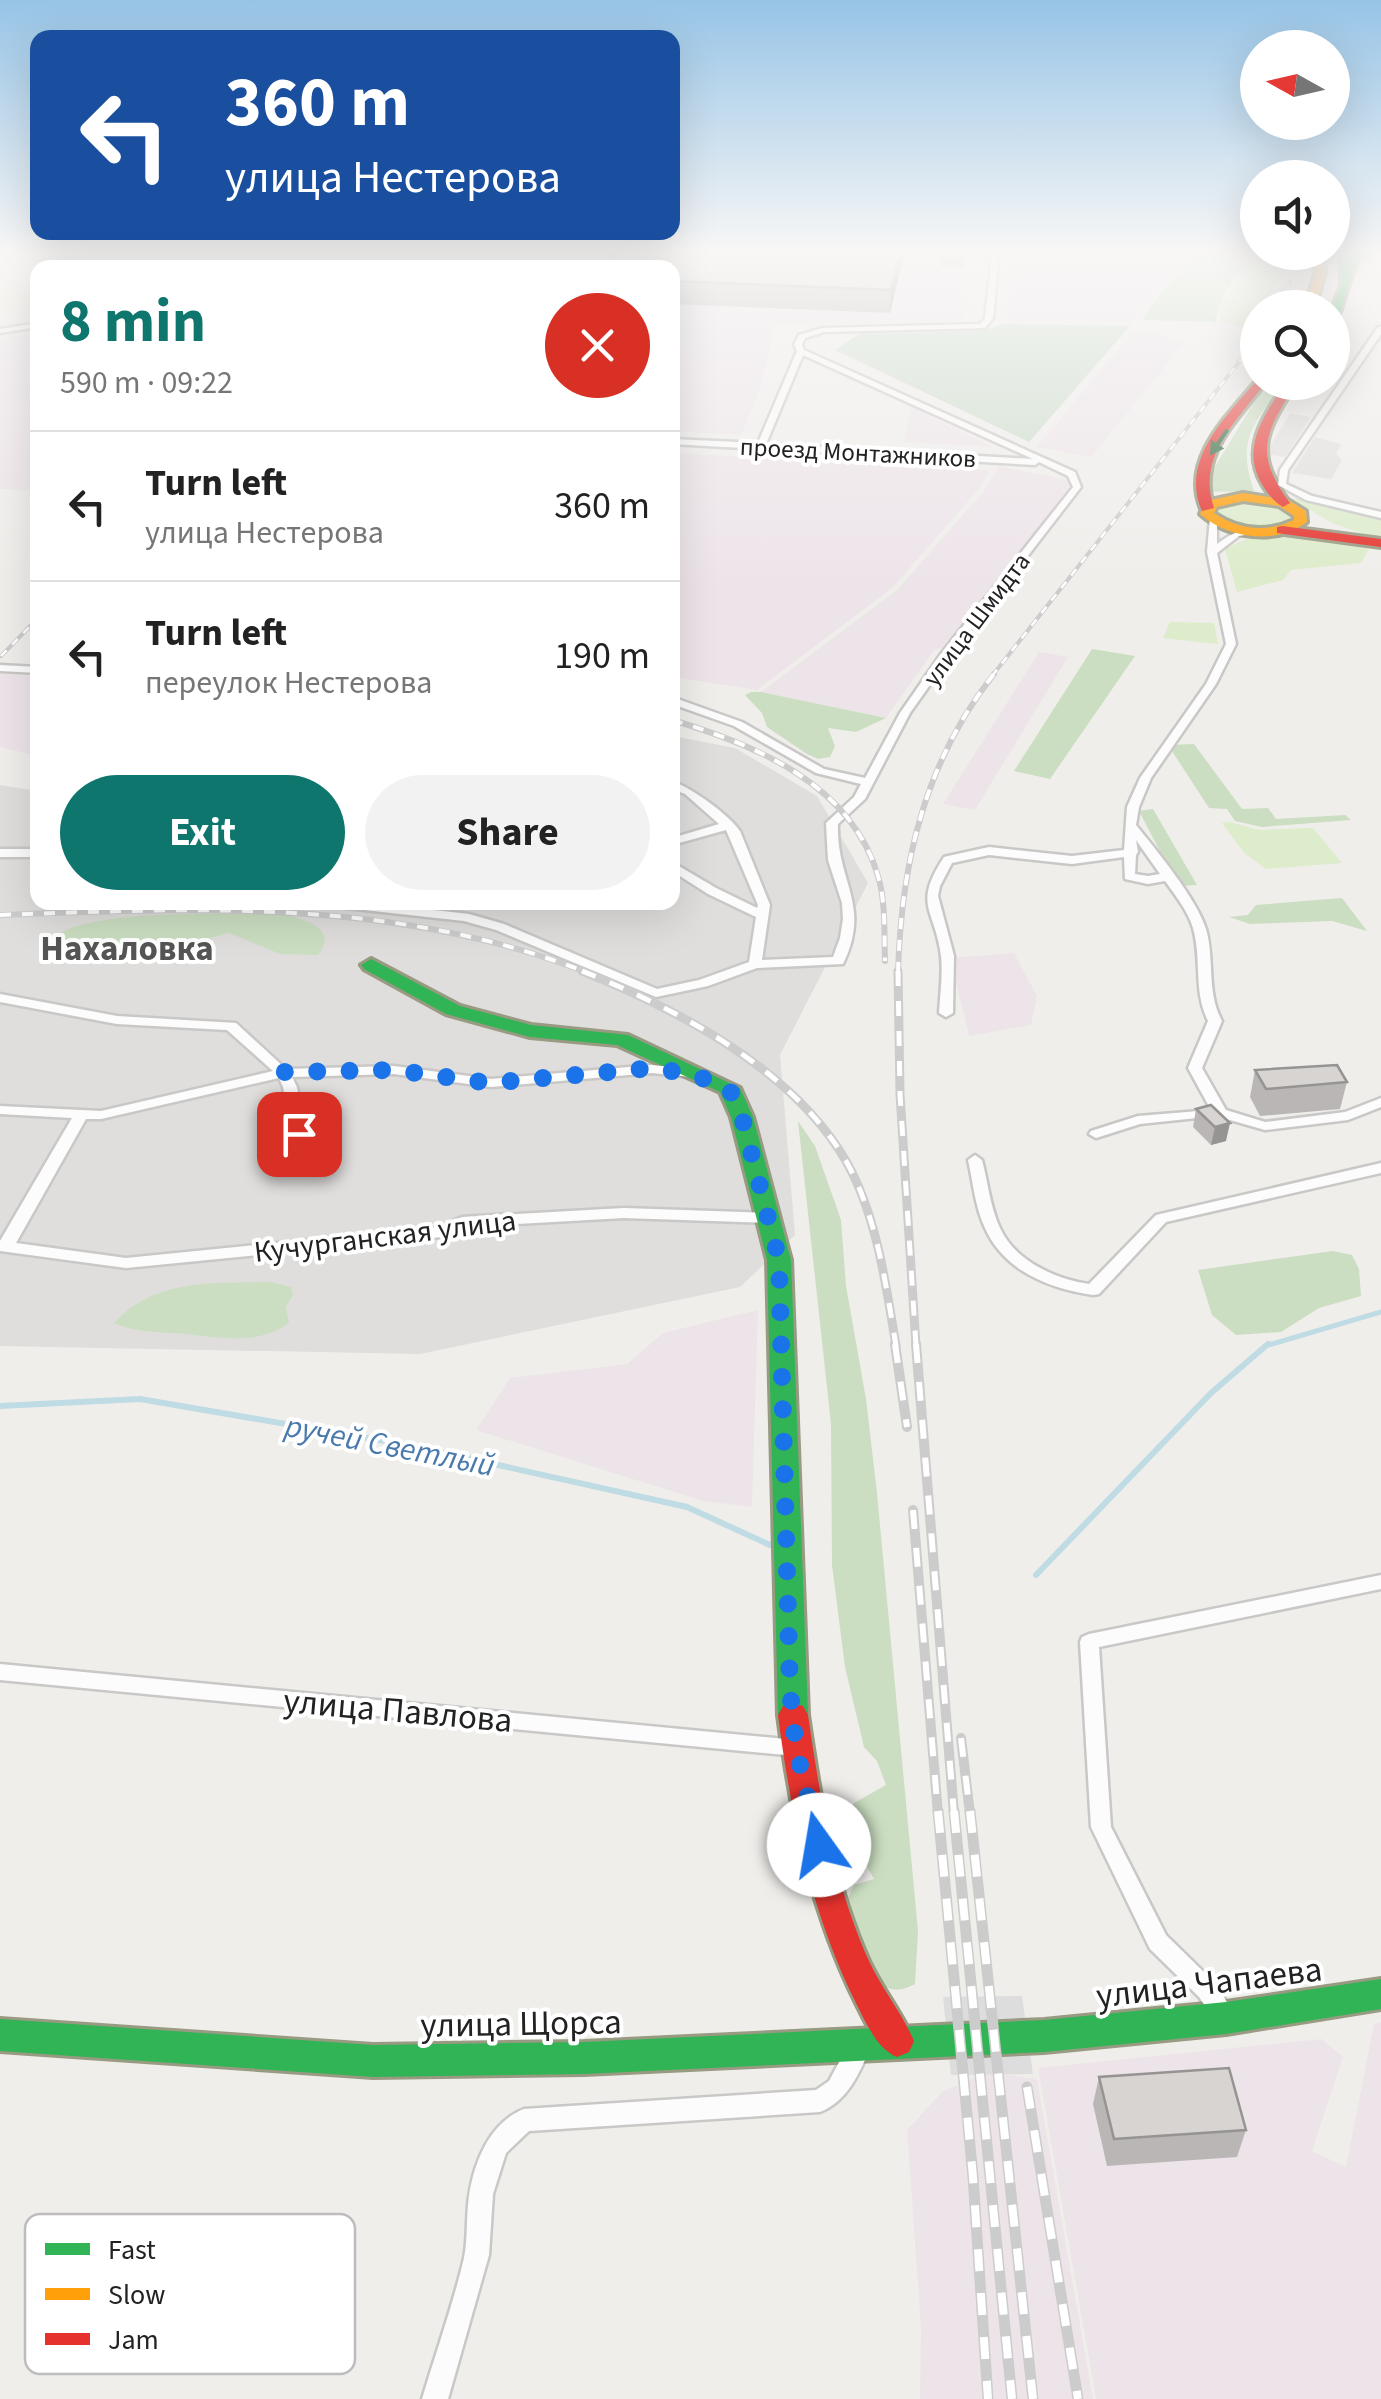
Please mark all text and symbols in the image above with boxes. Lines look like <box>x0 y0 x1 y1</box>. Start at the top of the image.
north arrow <box>1240 30 1350 140</box>
map controls <box>1240 30 1350 400</box>
text: 360 m <box>225 53 410 153</box>
icon: left <box>60 70 190 200</box>
text: улица Нестерова <box>225 146 561 210</box>
button: sound <box>1240 160 1350 270</box>
text: 8 min <box>60 280 206 365</box>
button: search <box>1240 290 1350 400</box>
button: close <box>545 293 650 398</box>
text: 590 m · 09:22 <box>60 360 233 406</box>
street label: проезд Монтажников <box>739 429 977 477</box>
one-way arrow <box>1210 429 1229 456</box>
text: Turn left <box>145 456 287 510</box>
icon: left <box>60 479 115 534</box>
text: 360 m <box>554 479 650 533</box>
text: улица Нестерова <box>145 510 384 556</box>
street label: улица Шмидта <box>915 545 1039 694</box>
text: Turn left <box>145 606 287 660</box>
icon: left <box>60 629 115 684</box>
text: 190 m <box>554 629 650 683</box>
text: переулок Нестерова <box>145 660 432 706</box>
button: Exit <box>60 775 345 890</box>
button: Share <box>365 775 650 890</box>
district label: Нахаловка <box>40 924 214 974</box>
pin <box>257 1092 342 1177</box>
icon: arrive <box>272 1107 327 1162</box>
street label: Кучурганская улица <box>252 1199 519 1274</box>
water label: ручей Светлый <box>280 1403 499 1489</box>
street label: улица Павлова <box>281 1676 515 1746</box>
position arrow <box>767 1793 871 1897</box>
street label: улица Чапаева <box>1093 1944 1325 2022</box>
street label: улица Щорса <box>420 1997 622 2051</box>
legend <box>25 2214 355 2374</box>
text: Fast <box>108 2230 156 2270</box>
text: Slow <box>108 2275 165 2315</box>
text: Jam <box>108 2320 159 2360</box>

